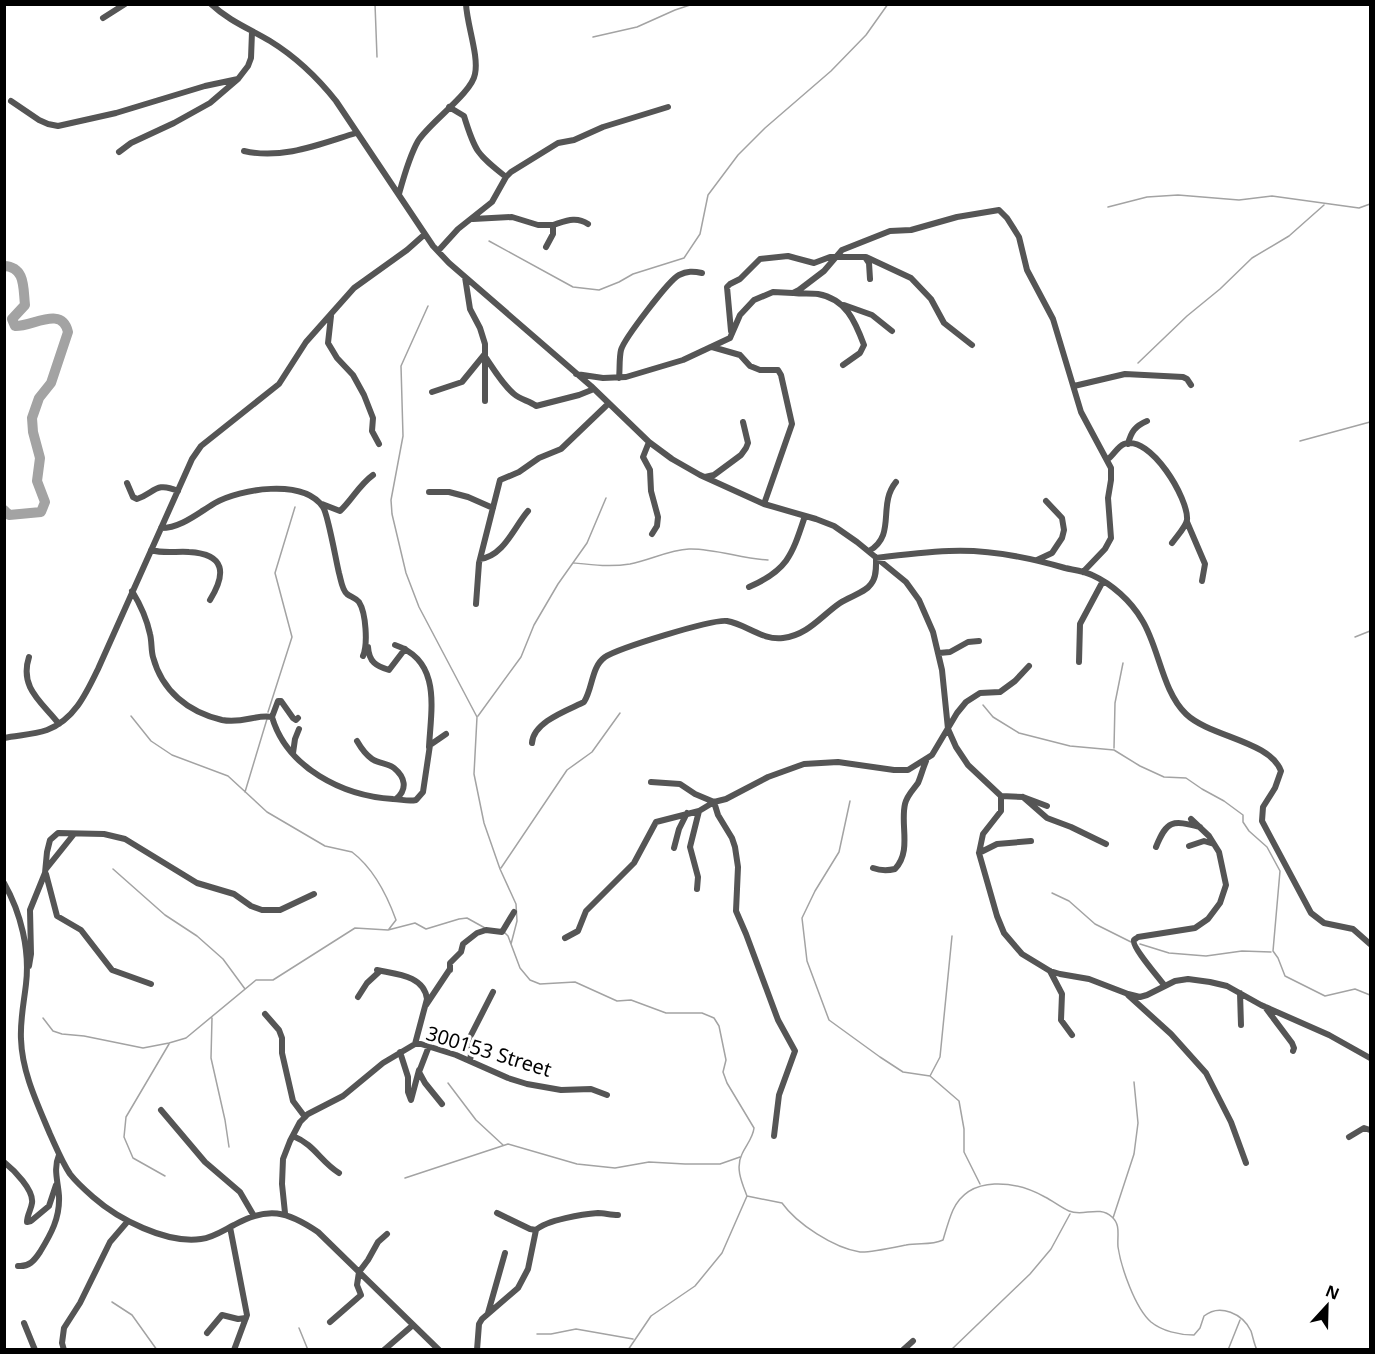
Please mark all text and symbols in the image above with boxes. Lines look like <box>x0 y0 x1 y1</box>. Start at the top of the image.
street label: 300153 Street <box>423 1019 555 1083</box>
north arrow <box>1297 1276 1357 1336</box>
text: N <box>1322 1279 1343 1305</box>

